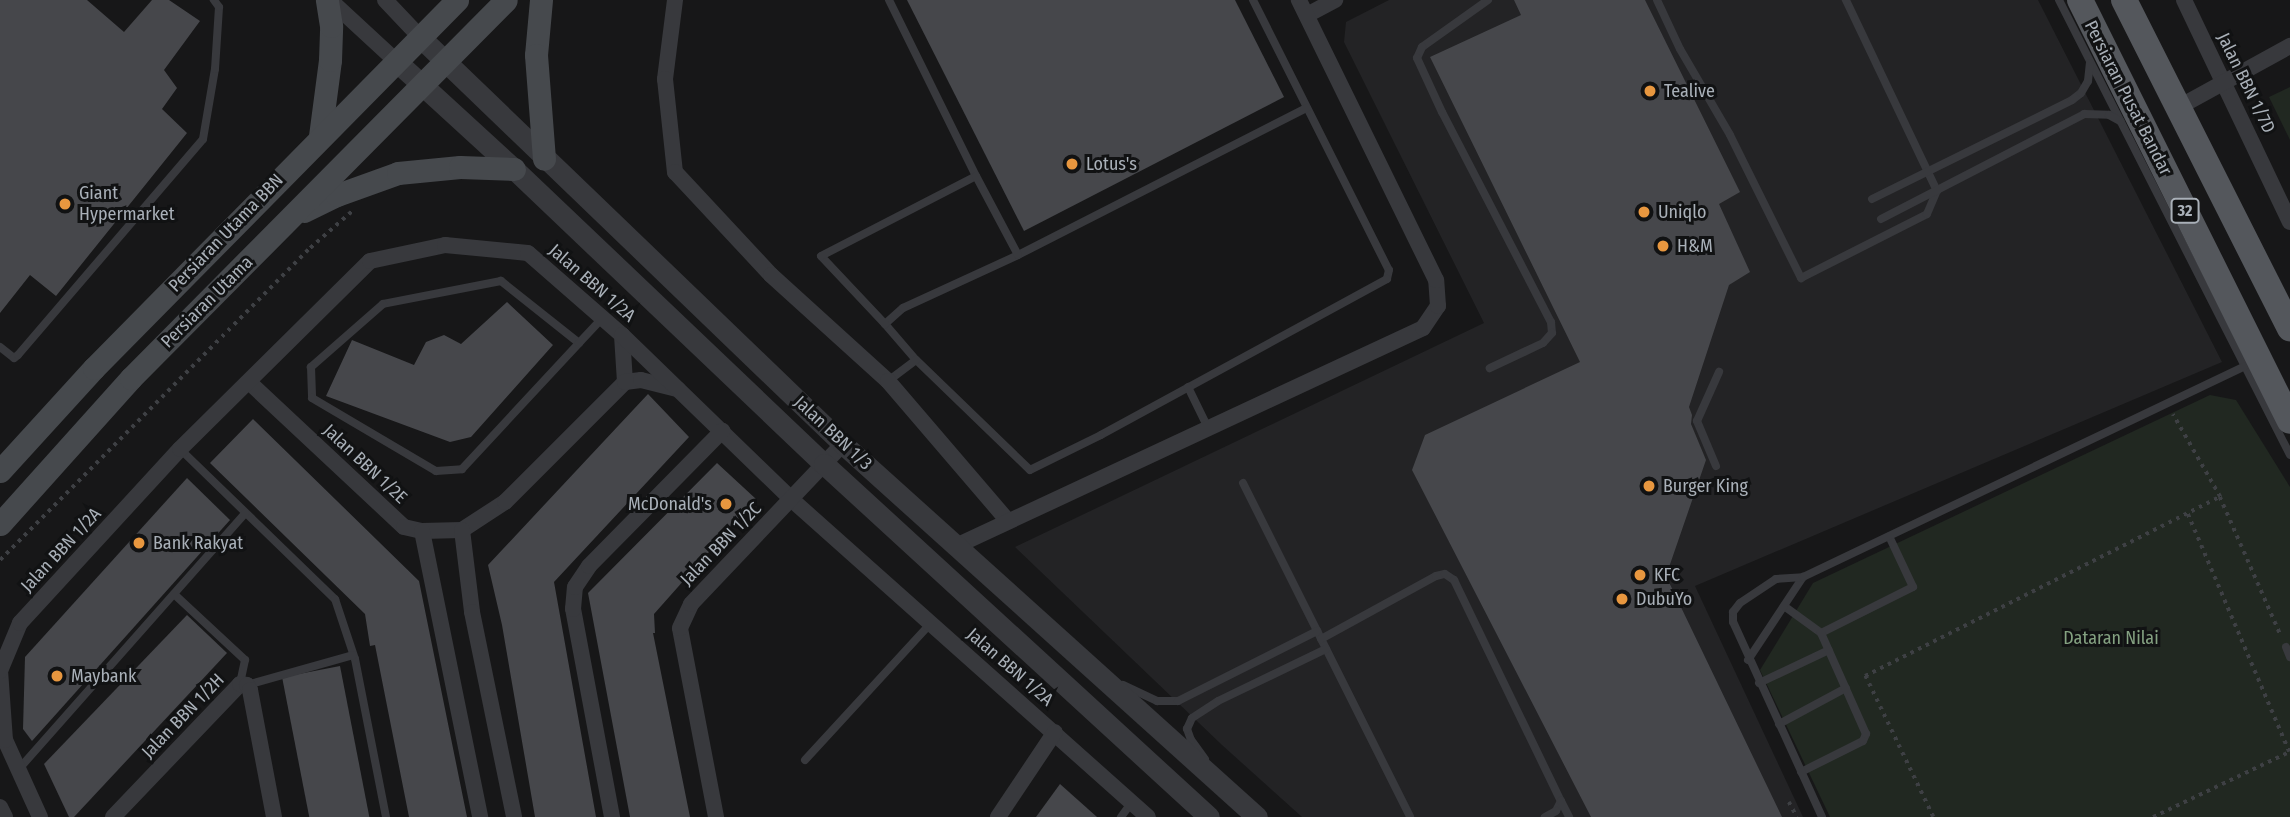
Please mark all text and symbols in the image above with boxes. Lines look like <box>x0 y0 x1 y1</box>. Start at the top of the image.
street label: Persiaran Pusat Bandar <box>2080 17 2176 179</box>
street label: Jalan BBN 1/7D <box>2212 29 2280 137</box>
place label: Tealive <box>1664 80 1715 102</box>
marker: Tealive <box>1642 83 1658 99</box>
place label: Lotus's <box>1086 153 1137 175</box>
marker: Lotus's <box>1064 156 1080 172</box>
street label: Persiaran Utama BBN <box>164 169 288 297</box>
place label: Giant Hypermarket <box>79 183 175 226</box>
marker: Giant Hypermarket <box>57 196 73 212</box>
road number: 32 <box>2169 198 2201 224</box>
place label: Uniqlo <box>1658 201 1706 223</box>
marker: Uniqlo <box>1636 204 1652 220</box>
place label: H&M <box>1677 235 1713 257</box>
marker: H&M <box>1655 238 1671 254</box>
street label: Jalan BBN 1/2A <box>544 240 640 326</box>
street label: Persiaran Utama <box>157 252 257 352</box>
street label: Jalan BBN 1/3 <box>790 391 876 475</box>
street label: Jalan BBN 1/2E <box>319 420 411 508</box>
place label: Burger King <box>1663 475 1748 497</box>
marker: Burger King <box>1641 478 1657 494</box>
place label: McDonald's <box>628 493 712 515</box>
marker: McDonald's <box>718 496 734 512</box>
street label: Jalan BBN 1/2C <box>676 498 766 590</box>
street label: Jalan BBN 1/2A <box>16 503 106 597</box>
place label: Bank Rakyat <box>153 532 243 554</box>
marker: Bank Rakyat <box>131 535 147 551</box>
place label: KFC <box>1654 564 1680 586</box>
marker: KFC <box>1632 567 1648 583</box>
place label: DubuYo <box>1636 588 1692 610</box>
marker: DubuYo <box>1614 591 1630 607</box>
street label: Jalan BBN 1/2A <box>962 624 1058 710</box>
park label: Dataran Nilai <box>2063 627 2159 649</box>
place label: Maybank <box>71 665 136 687</box>
marker: Maybank <box>49 668 65 684</box>
street label: Jalan BBN 1/2H <box>137 669 229 763</box>

